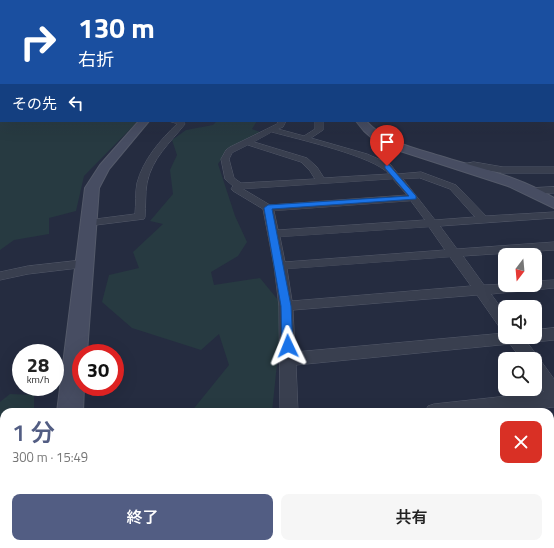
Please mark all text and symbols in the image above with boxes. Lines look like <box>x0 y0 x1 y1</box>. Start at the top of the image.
text: 130 m <box>78 6 155 49</box>
icon: right <box>12 16 64 68</box>
text: 右折 <box>78 46 114 73</box>
text: その先 <box>12 92 57 115</box>
icon: left <box>65 92 87 114</box>
pin <box>370 125 404 166</box>
icon: arrive <box>376 131 398 153</box>
north arrow <box>498 248 542 292</box>
map controls <box>498 248 542 396</box>
button: sound <box>498 300 542 344</box>
position arrow <box>267 325 309 367</box>
speed limit sign: 30 <box>72 344 124 396</box>
text: 28 <box>27 349 49 380</box>
button: search <box>498 352 542 396</box>
text: km/h <box>27 372 49 387</box>
text: 1 分 <box>12 414 55 450</box>
button: close <box>500 421 542 463</box>
text: 300 m · 15:49 <box>12 447 88 467</box>
button: 終了 <box>12 494 273 540</box>
button: 共有 <box>281 494 542 540</box>

